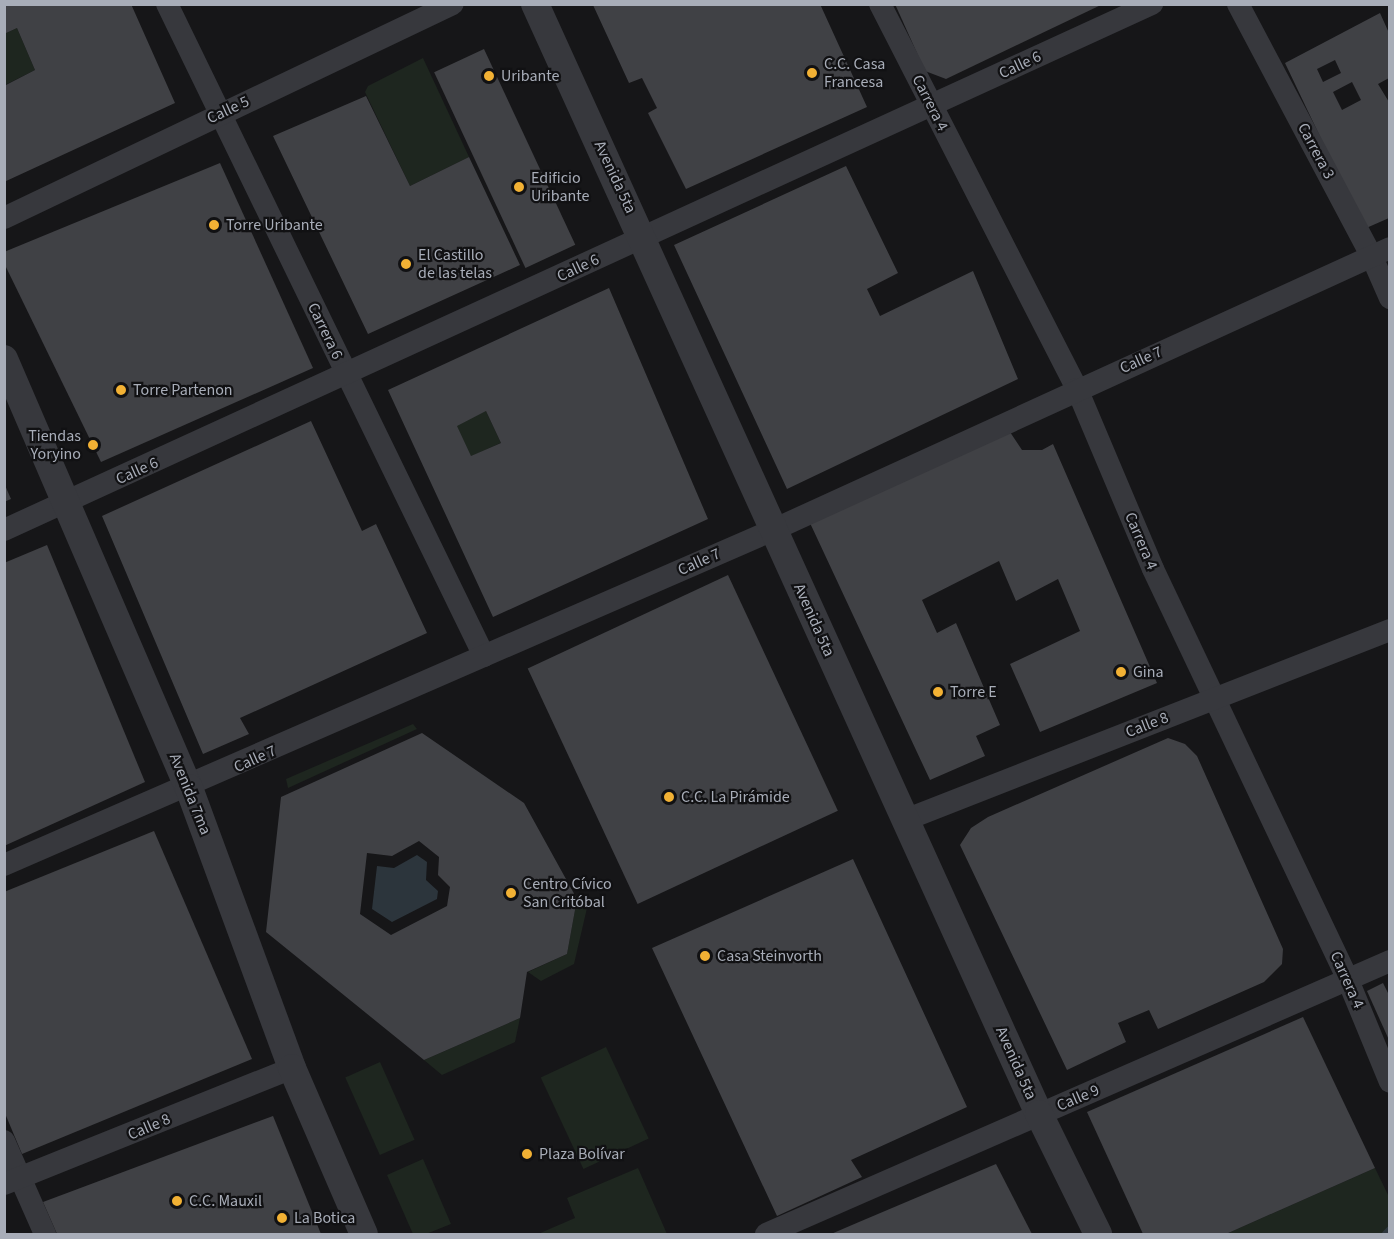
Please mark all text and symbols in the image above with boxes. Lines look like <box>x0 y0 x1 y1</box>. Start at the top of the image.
street label: Calle 6 <box>996 47 1044 83</box>
place label: C.C. Casa Francesa <box>824 54 885 92</box>
place label: Uribante <box>501 66 559 86</box>
marker: C.C. Casa Francesa <box>805 66 819 80</box>
marker: Uribante <box>482 69 496 83</box>
street label: Carrera 4 <box>908 72 952 134</box>
street label: Calle 5 <box>204 92 252 128</box>
street label: Carrera 3 <box>1293 120 1339 182</box>
street label: Avenida 5ta <box>590 138 640 216</box>
place label: Edificio Uribante <box>531 168 589 206</box>
marker: Edificio Uribante <box>512 180 526 194</box>
place label: Torre Uribante <box>226 215 323 235</box>
marker: Torre Uribante <box>207 218 221 232</box>
place label: El Castillo de las telas <box>418 245 492 283</box>
street label: Calle 6 <box>554 250 602 286</box>
marker: El Castillo de las telas <box>399 257 413 271</box>
street label: Carrera 6 <box>303 300 347 362</box>
street label: Calle 7 <box>1117 342 1165 378</box>
place label: Torre Partenon <box>133 380 233 400</box>
marker: Torre Partenon <box>114 383 128 397</box>
place label: Tiendas Yoryino <box>28 426 81 464</box>
marker: Tiendas Yoryino <box>86 438 100 452</box>
street label: Calle 6 <box>113 453 161 489</box>
street label: Carrera 4 <box>1120 509 1162 573</box>
street label: Calle 7 <box>675 544 723 580</box>
street label: Avenida 5ta <box>789 581 839 659</box>
place label: Gina <box>1133 662 1164 682</box>
marker: Gina <box>1114 665 1128 679</box>
place label: Torre E <box>950 682 997 702</box>
marker: Torre E <box>931 685 945 699</box>
street label: Calle 8 <box>1123 708 1171 742</box>
street label: Calle 7 <box>231 741 279 777</box>
street label: Avenida 7ma <box>165 751 215 837</box>
place label: C.C. La Pirámide <box>681 787 790 807</box>
marker: C.C. La Pirámide <box>662 790 676 804</box>
place label: Centro Cívico San Critóbal <box>523 874 612 912</box>
marker: Centro Cívico San Critóbal <box>504 886 518 900</box>
place label: Casa Steinvorth <box>717 946 822 966</box>
street label: Carrera 4 <box>1326 948 1368 1012</box>
marker: Casa Steinvorth <box>698 949 712 963</box>
street label: Avenida 5ta <box>991 1024 1041 1102</box>
street label: Calle 9 <box>1054 1080 1102 1116</box>
street label: Calle 8 <box>125 1109 173 1145</box>
place label: Plaza Bolívar <box>539 1144 625 1164</box>
marker: Plaza Bolívar <box>520 1147 534 1161</box>
place label: C.C. Mauxil <box>189 1191 262 1211</box>
marker: C.C. Mauxil <box>170 1194 184 1208</box>
place label: La Botica <box>294 1208 355 1228</box>
marker: La Botica <box>275 1211 289 1225</box>

